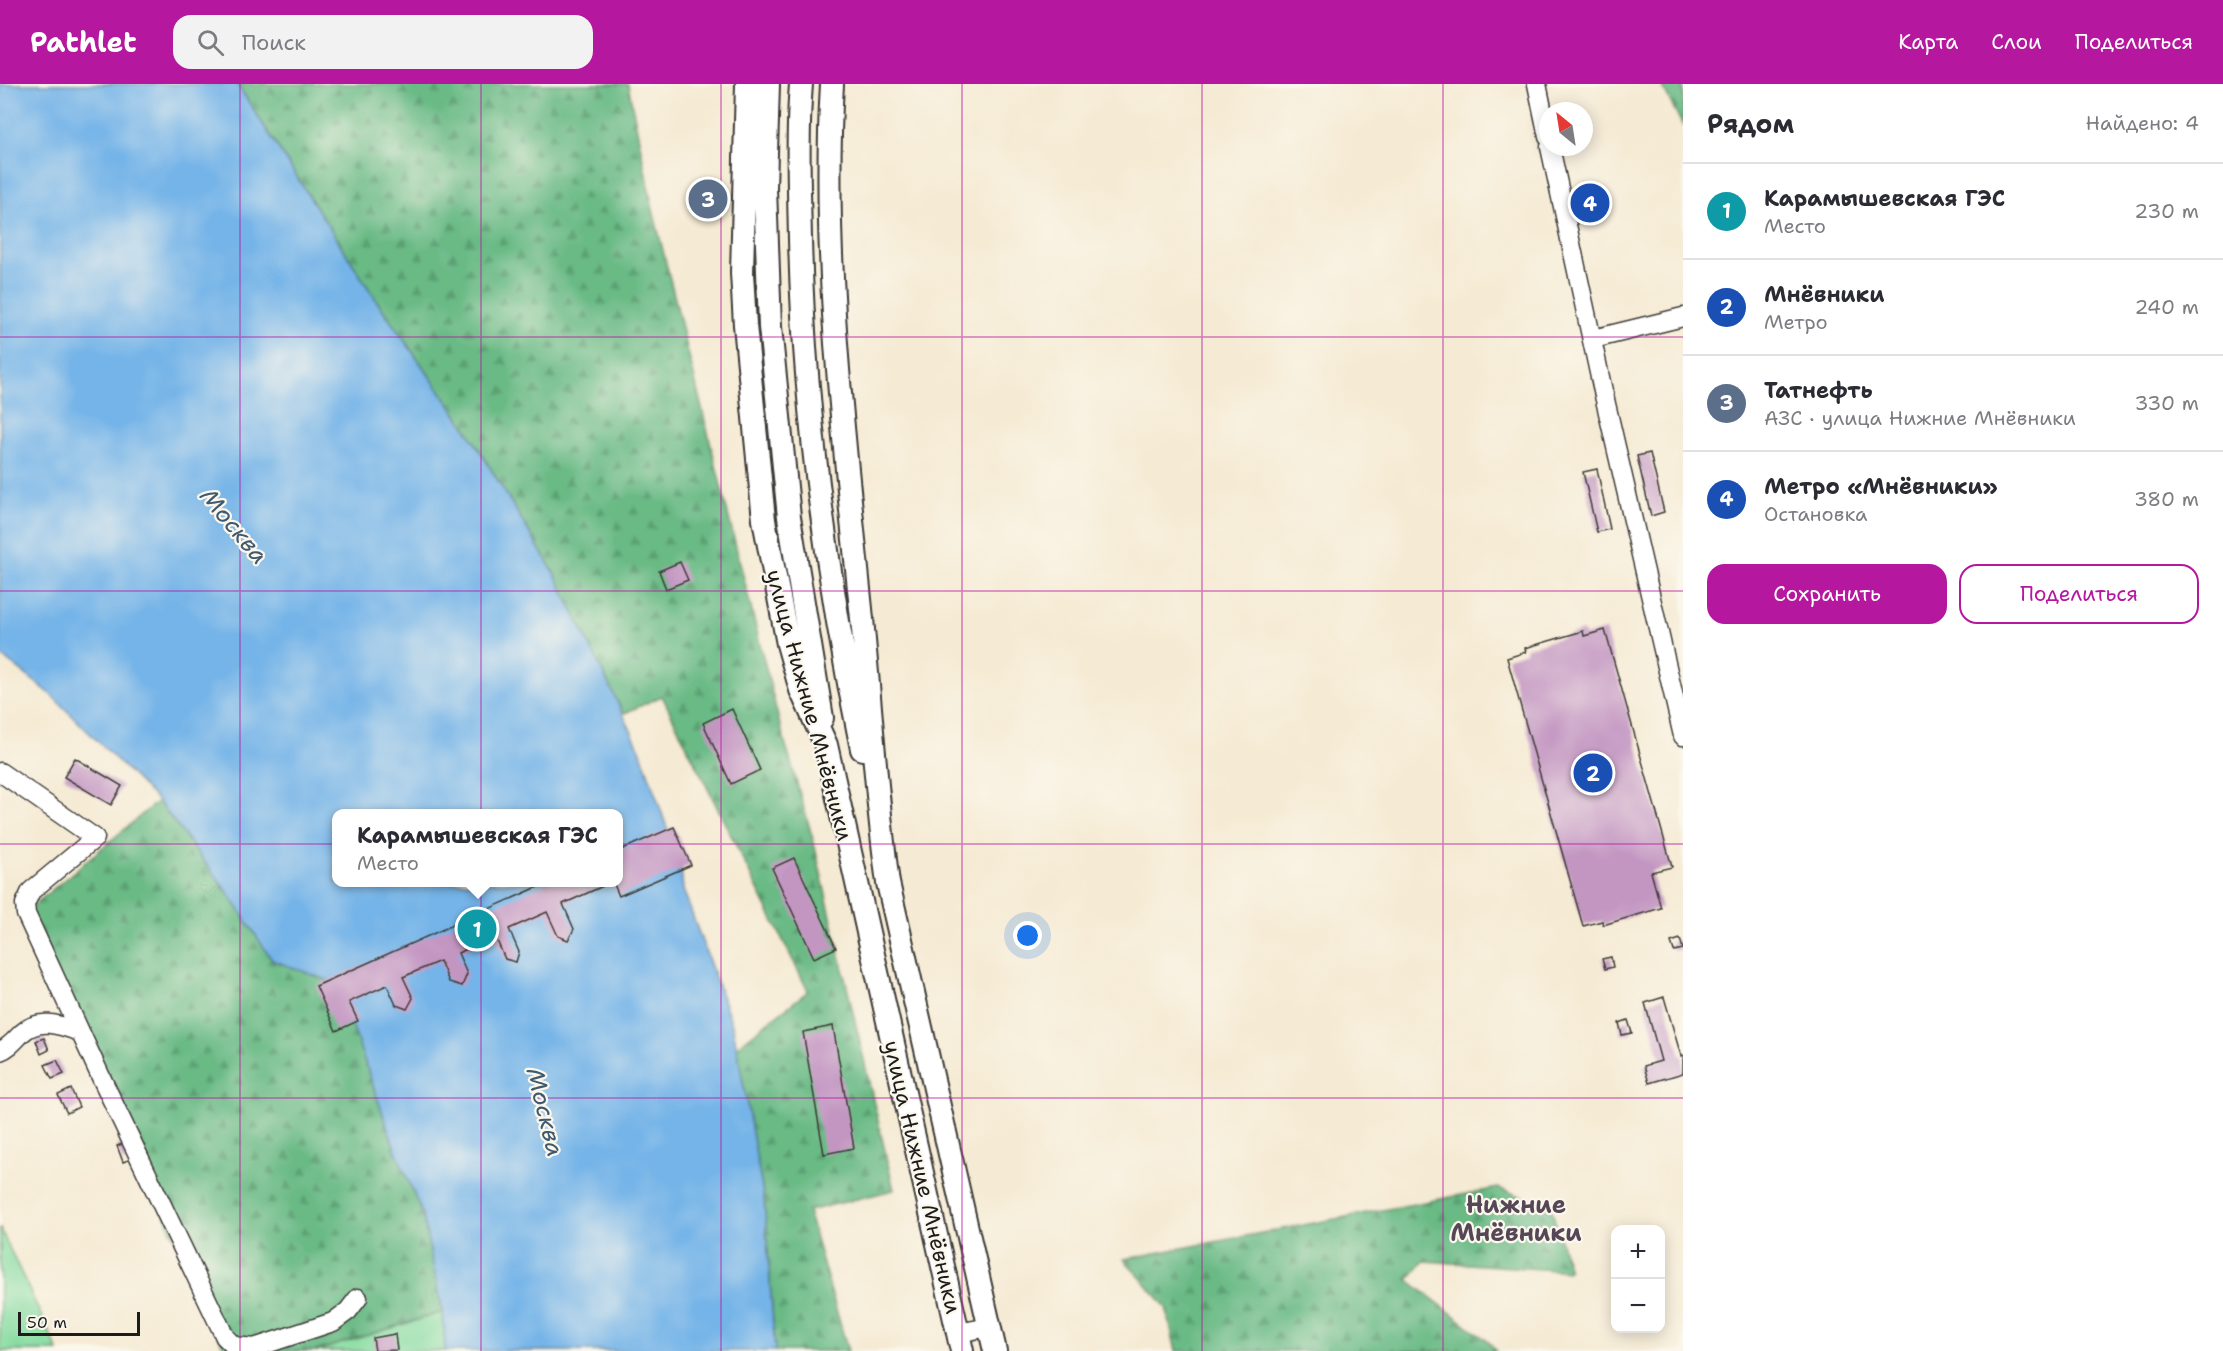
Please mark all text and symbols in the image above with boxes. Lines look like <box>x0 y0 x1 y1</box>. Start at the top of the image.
search box <box>173 15 593 69</box>
text: Pathlet <box>30 23 137 61</box>
icon: search <box>194 26 227 59</box>
text: Поиск <box>242 28 306 57</box>
text: Карта <box>1898 28 1958 56</box>
text: Слои <box>1991 28 2042 56</box>
text: Поделиться <box>2075 28 2193 56</box>
north arrow <box>1539 102 1593 156</box>
text: Рядом <box>1707 106 1794 141</box>
text: Найдено: 4 <box>2086 110 2199 136</box>
pin: 3 <box>688 176 728 222</box>
pin: 4 <box>1570 180 1610 226</box>
text: Карамышевская ГЭС <box>1764 184 2005 213</box>
text: 1 <box>1722 198 1731 224</box>
text: 230 m <box>2134 198 2199 224</box>
text: Место <box>1764 213 1826 239</box>
text: Мнёвники <box>1764 280 1884 309</box>
text: 2 <box>1720 294 1734 320</box>
text: 240 m <box>2134 294 2199 320</box>
text: Метро <box>1764 309 1828 335</box>
text: Татнефть <box>1764 376 1873 405</box>
text: 3 <box>1720 390 1734 416</box>
text: 330 m <box>2135 390 2199 416</box>
text: АЗС · улица Нижние Мнёвники <box>1764 405 2076 431</box>
text: Метро «Мнёвники» <box>1764 472 1998 501</box>
water label: Москва <box>193 481 275 571</box>
text: 4 <box>1720 486 1734 512</box>
text: 380 m <box>2134 486 2199 512</box>
text: Остановка <box>1764 501 1868 527</box>
button: Сохранить <box>1707 564 1947 624</box>
button: Поделиться <box>1959 564 2199 624</box>
street label: улица Нижние Мнёвники <box>759 566 860 844</box>
pin: 2 <box>1574 750 1612 796</box>
popup <box>332 809 623 887</box>
text: Карамышевская ГЭС <box>357 821 598 850</box>
text: Место <box>357 850 419 876</box>
pin: 1 <box>458 906 496 952</box>
your location <box>1013 921 1042 950</box>
street label: улица Нижние Мнёвники <box>877 1038 968 1317</box>
water label: Москва <box>519 1064 571 1160</box>
district label: Нижние Мнёвники <box>1450 1189 1582 1249</box>
map controls <box>1611 1225 1665 1333</box>
button: + <box>1611 1225 1665 1279</box>
button: − <box>1611 1279 1665 1333</box>
scale bar <box>18 1309 140 1336</box>
text: 50 m <box>27 1312 67 1333</box>

